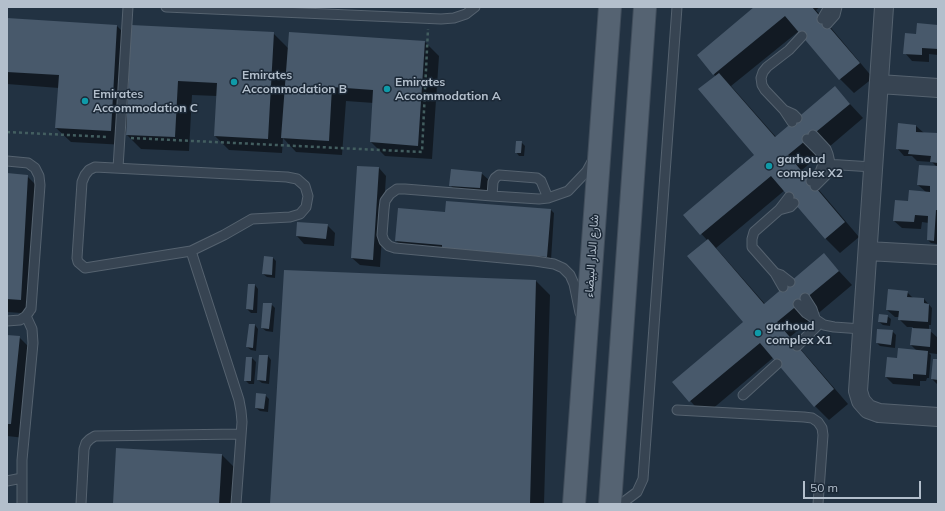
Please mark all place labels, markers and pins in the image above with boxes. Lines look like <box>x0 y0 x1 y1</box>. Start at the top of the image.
place label: Emirates Accommodation B <box>242 68 347 96</box>
place label: Emirates Accommodation A <box>395 75 501 103</box>
marker: Emirates Accommodation B <box>229 77 239 87</box>
marker: Emirates Accommodation A <box>382 84 392 94</box>
place label: Emirates Accommodation C <box>93 87 198 115</box>
marker: Emirates Accommodation C <box>80 96 90 106</box>
place label: garhoud complex X2 <box>777 152 843 180</box>
marker: garhoud complex X2 <box>764 161 774 171</box>
place label: garhoud complex X1 <box>766 319 832 347</box>
marker: garhoud complex X1 <box>753 328 763 338</box>

